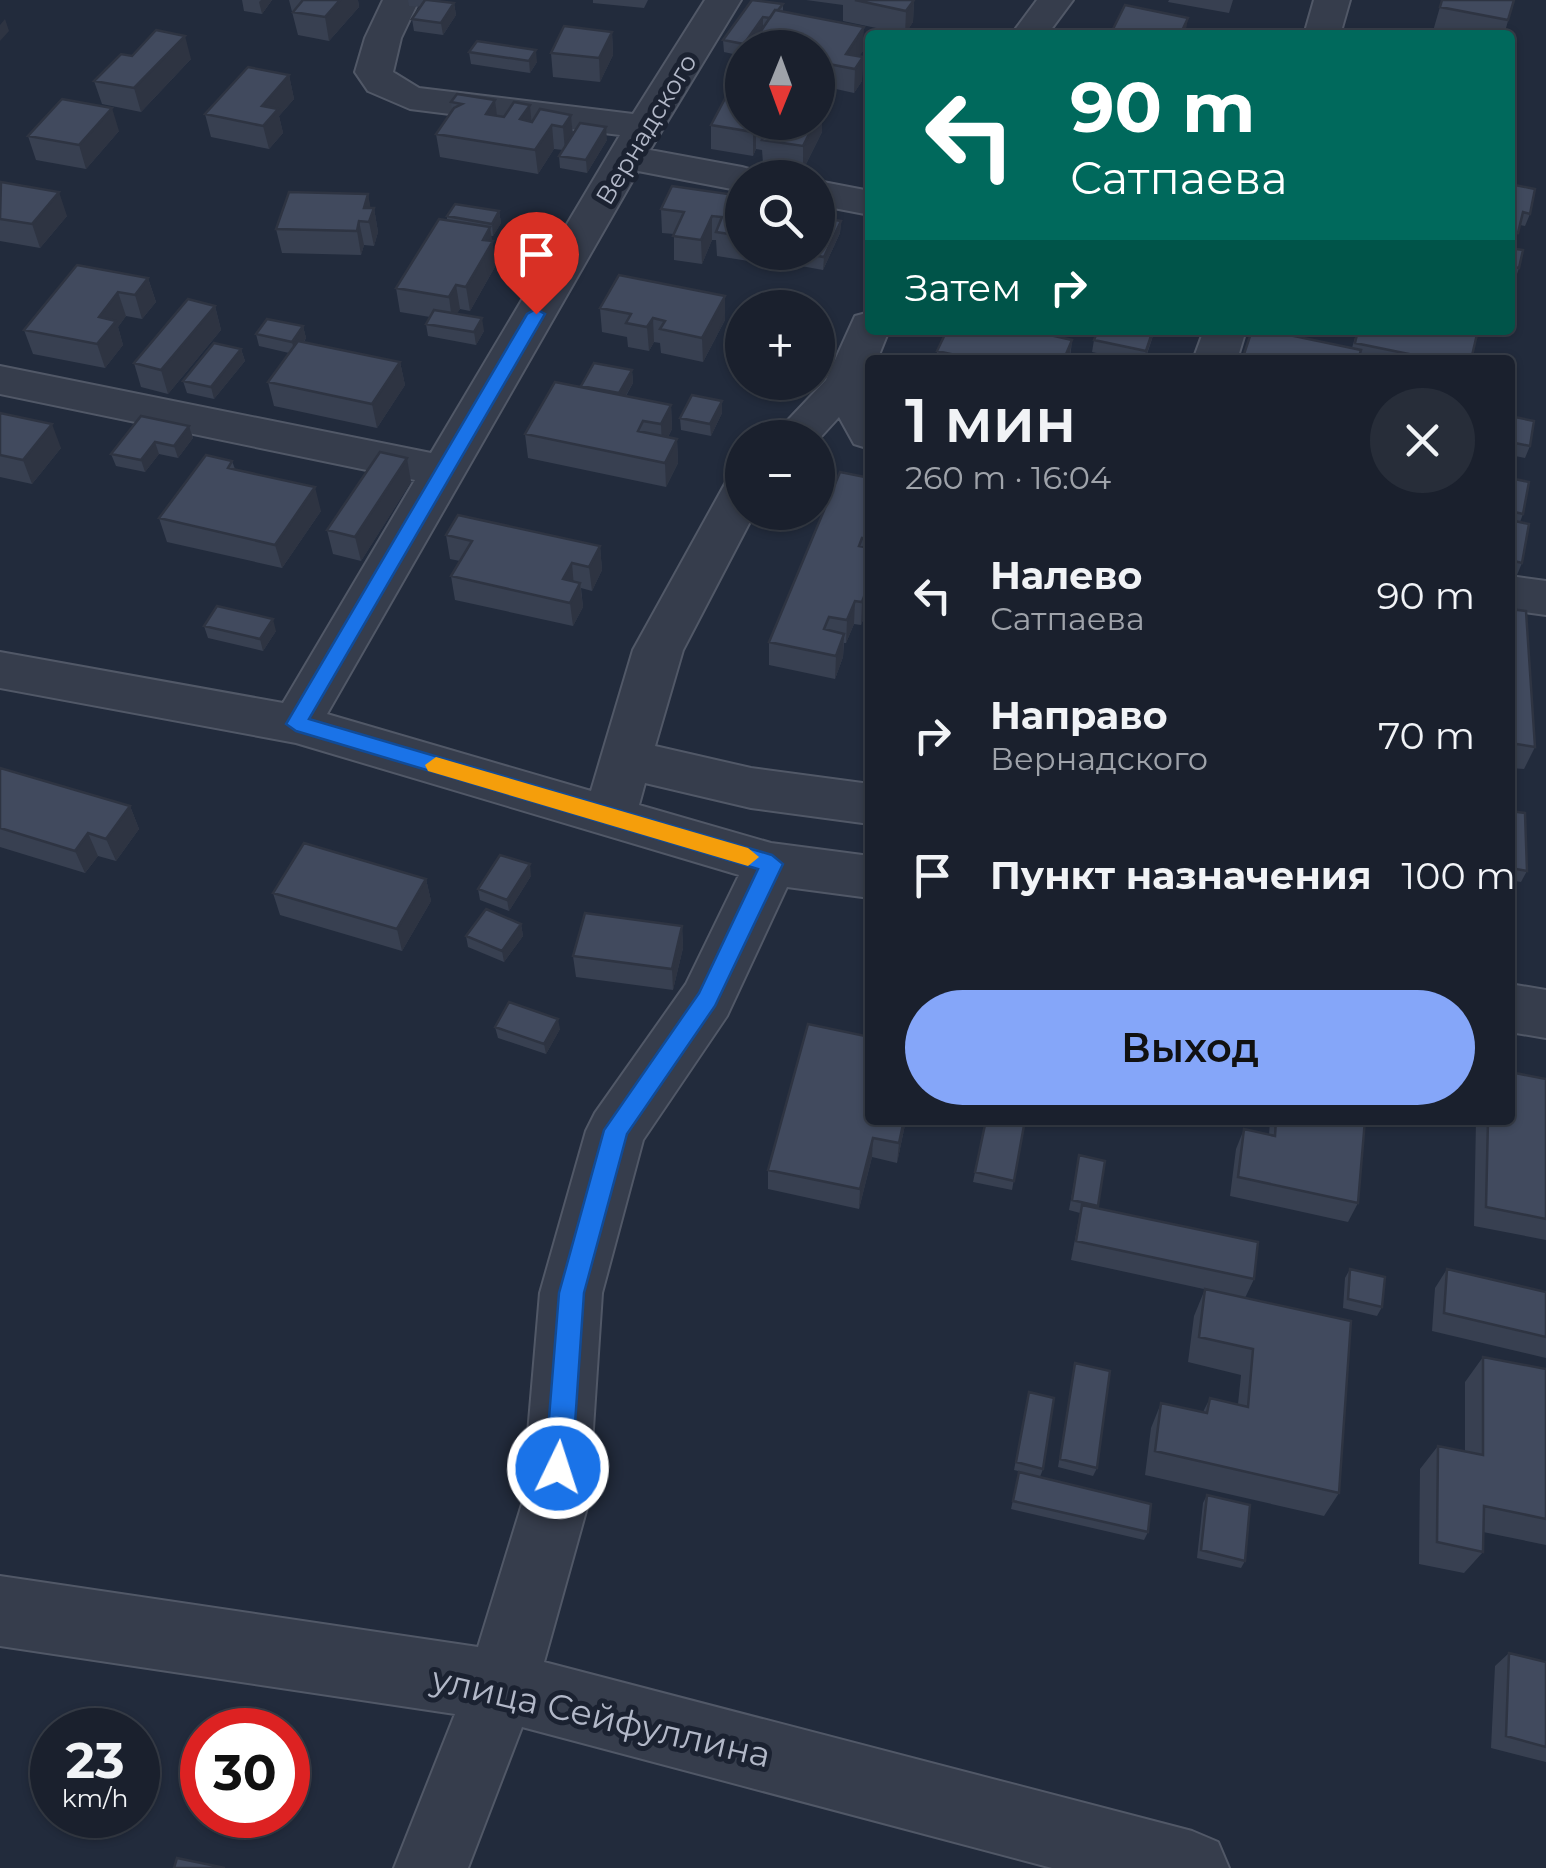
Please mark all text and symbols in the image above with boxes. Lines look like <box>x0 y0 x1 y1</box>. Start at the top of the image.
north arrow <box>725 30 835 140</box>
map controls <box>725 30 835 530</box>
street label: Вернадского <box>589 48 703 210</box>
text: 90 m <box>1070 64 1255 150</box>
icon: left <box>905 70 1035 200</box>
text: Сатпаева <box>1070 150 1287 205</box>
button: search <box>725 160 835 270</box>
pin <box>494 212 579 315</box>
icon: arrive <box>509 227 564 282</box>
icon: right <box>1041 260 1096 315</box>
text: Затем <box>905 264 1021 311</box>
button: + <box>725 290 835 400</box>
text: 1 мин <box>905 384 1076 457</box>
button: close <box>1370 388 1475 493</box>
button: − <box>725 420 835 530</box>
text: 260 m · 16:04 <box>905 458 1111 497</box>
text: Налево <box>990 552 1142 599</box>
icon: left <box>905 568 960 623</box>
text: 90 m <box>1376 572 1475 619</box>
text: Сатпаева <box>990 599 1145 638</box>
text: Направо <box>990 692 1168 739</box>
icon: right <box>905 708 960 763</box>
text: 70 m <box>1378 712 1475 759</box>
text: Вернадского <box>990 739 1208 778</box>
icon: arrive <box>905 848 960 903</box>
text: Пункт назначения <box>990 852 1372 899</box>
text: 100 m <box>1402 852 1516 899</box>
button: Выход <box>905 990 1475 1105</box>
position arrow <box>506 1416 610 1520</box>
street label: улица Сейфуллина <box>427 1656 775 1776</box>
speed limit sign: 30 <box>180 1708 310 1838</box>
text: 23 <box>65 1730 125 1791</box>
text: km/h <box>62 1783 128 1813</box>

